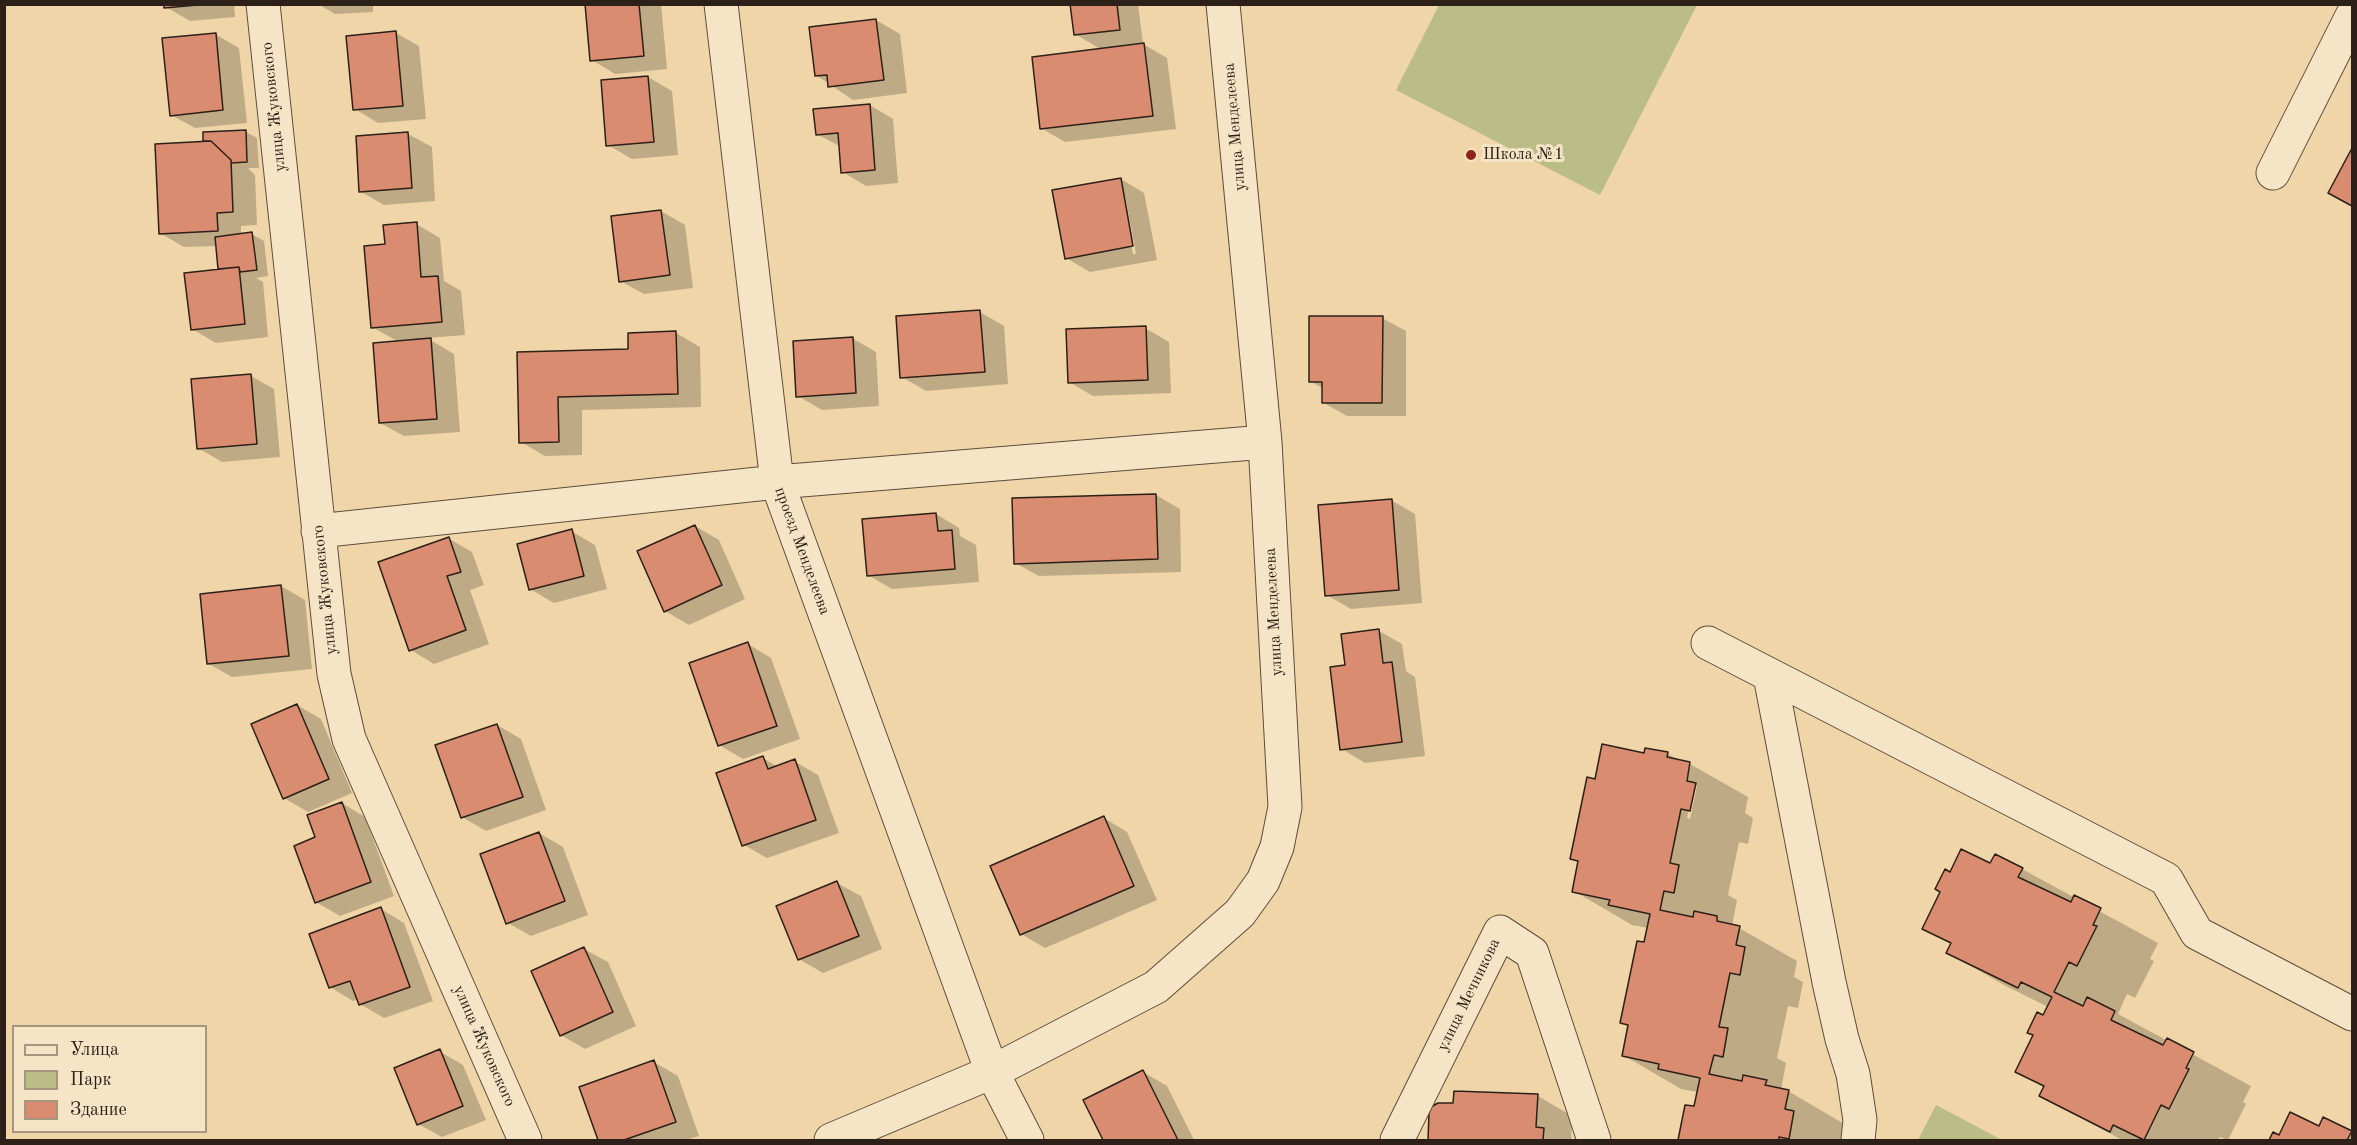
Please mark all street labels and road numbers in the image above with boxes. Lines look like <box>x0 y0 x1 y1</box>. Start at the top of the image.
street label: улица Жуковского <box>258 41 290 173</box>
street label: улица Менделеева <box>1220 62 1250 192</box>
street label: проезд Менделеева <box>770 484 834 618</box>
street label: улица Жуковского <box>309 524 341 656</box>
street label: улица Менделеева <box>1261 547 1287 677</box>
street label: улица Мечникова <box>1433 935 1505 1055</box>
street label: улица Жуковского <box>449 982 519 1110</box>

